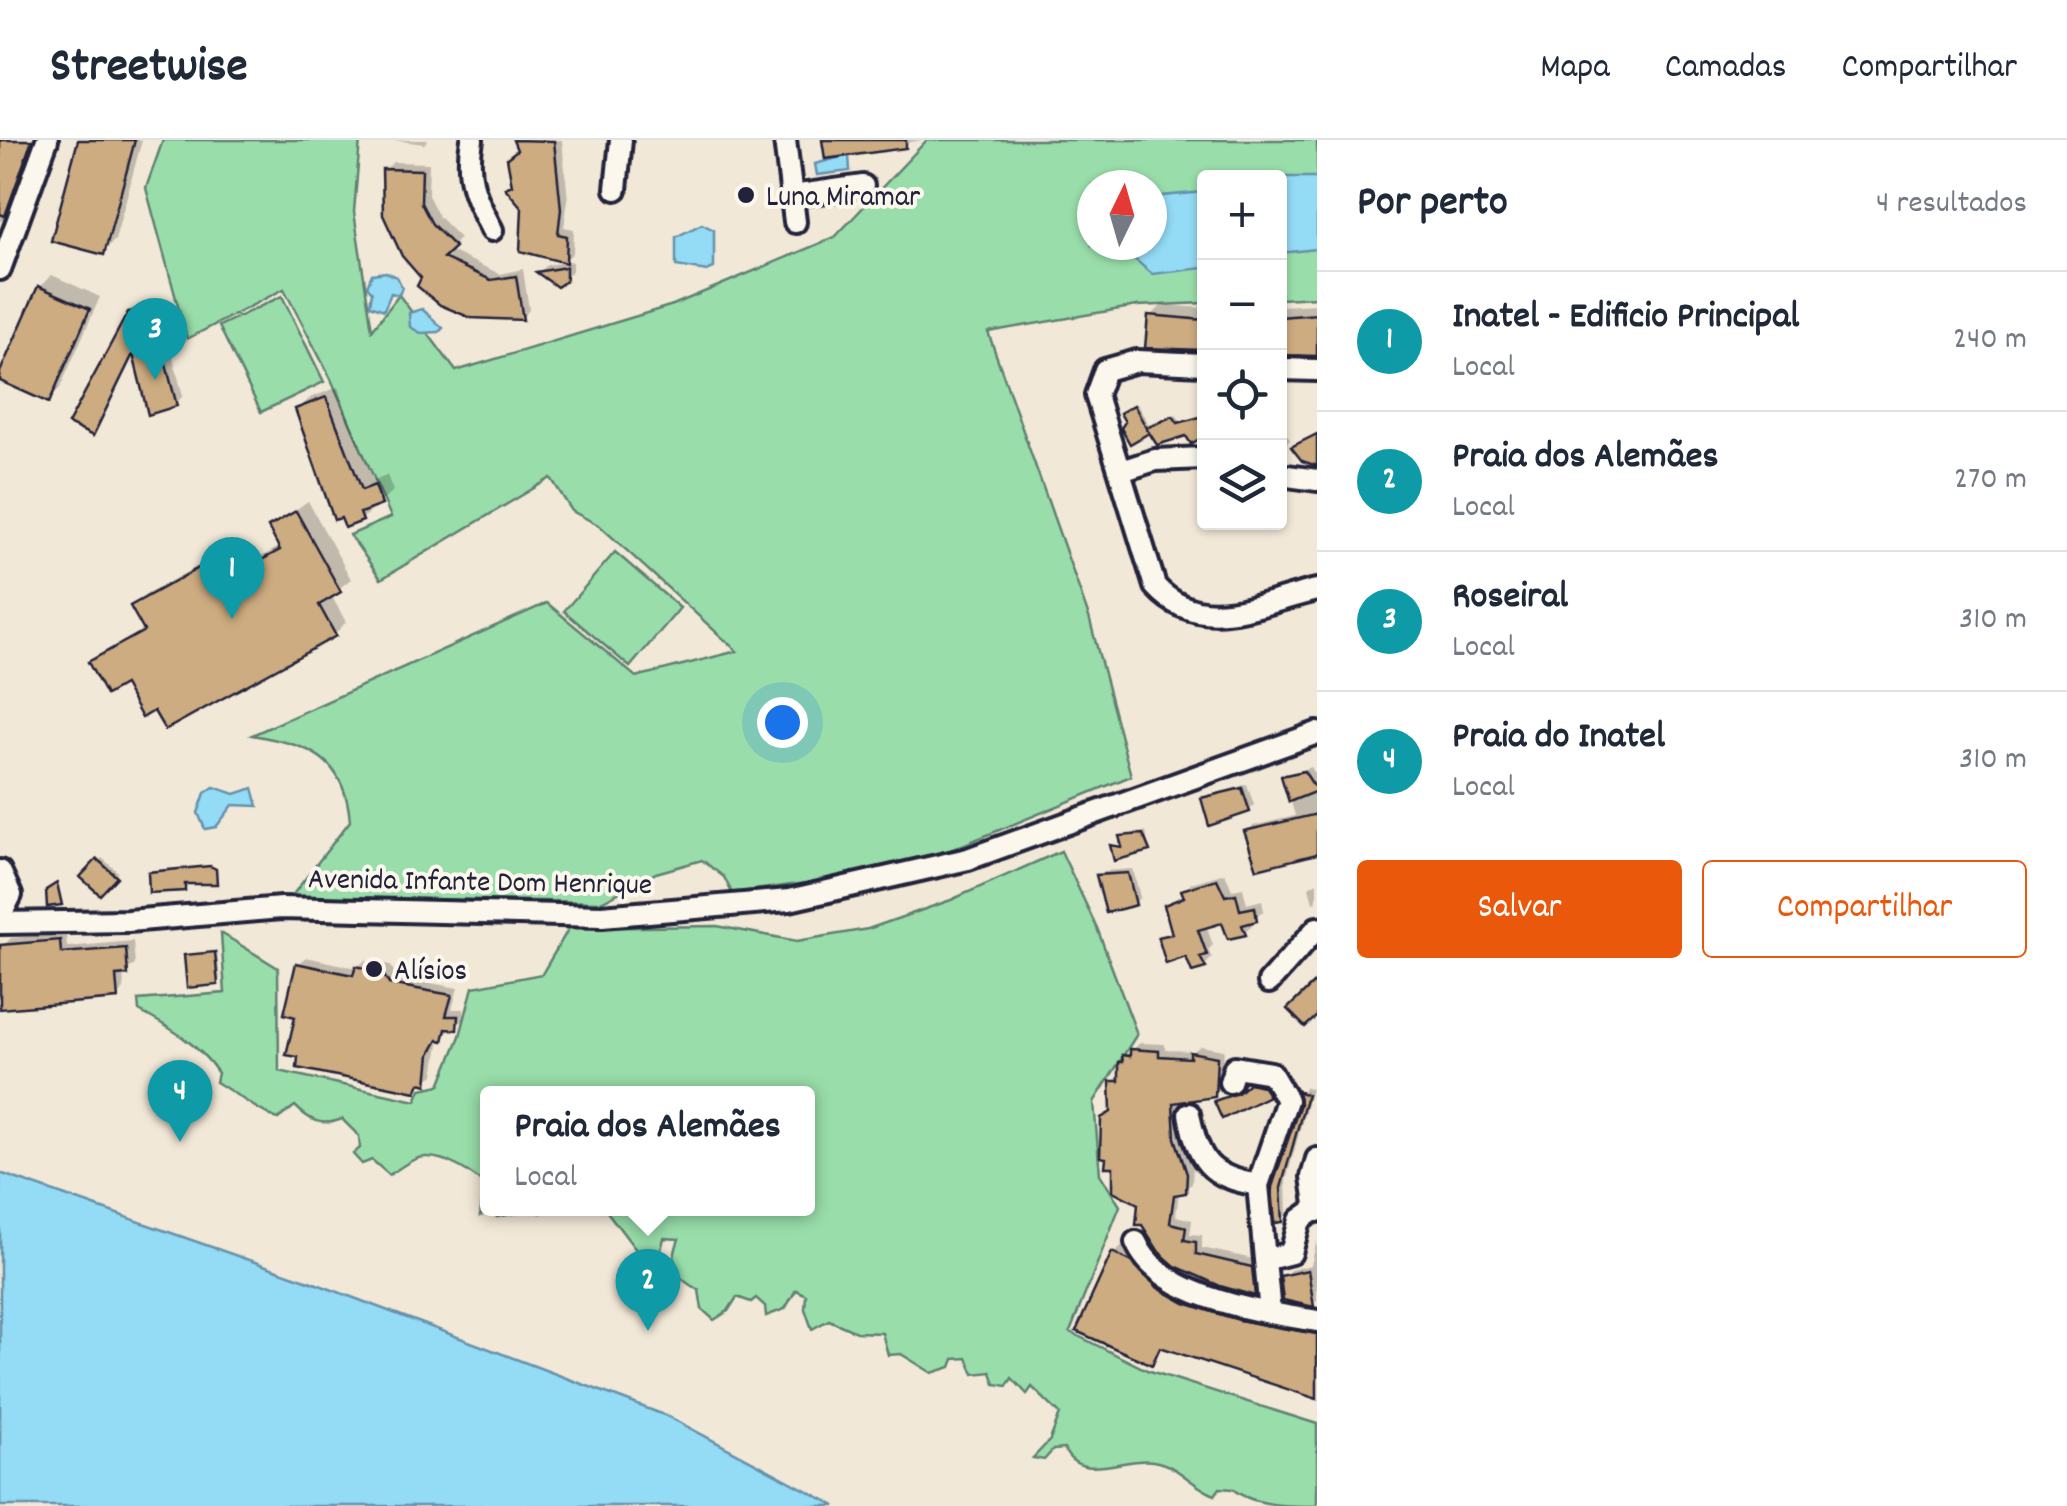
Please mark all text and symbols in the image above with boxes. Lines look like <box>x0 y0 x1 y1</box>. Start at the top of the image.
text: Streetwise <box>50 35 248 104</box>
text: Mapa <box>1540 44 1610 94</box>
text: Camadas <box>1665 44 1786 94</box>
text: Compartilhar <box>1841 44 2017 94</box>
north arrow <box>1077 170 1167 260</box>
map controls <box>1197 170 1287 530</box>
button: + <box>1197 170 1287 260</box>
text: Por perto <box>1357 175 1508 235</box>
place label: Luna Miramar <box>766 178 920 221</box>
text: 4 resultados <box>1876 182 2027 228</box>
marker: Luna Miramar <box>735 184 757 206</box>
button: − <box>1197 260 1287 350</box>
text: Inatel - Edificio Principal <box>1452 291 1799 346</box>
pin: 3 <box>122 298 188 380</box>
text: 1 <box>1386 318 1393 364</box>
text: 240 m <box>1953 318 2027 364</box>
text: Local <box>1452 346 1515 392</box>
button: locate <box>1197 350 1287 440</box>
text: Praia dos Alemães <box>1452 431 1718 486</box>
button: layers <box>1197 440 1287 530</box>
text: 2 <box>1383 458 1396 504</box>
text: 270 m <box>1954 458 2027 504</box>
text: Local <box>1452 486 1515 532</box>
pin: 1 <box>200 536 264 619</box>
text: Roseiral <box>1452 571 1568 626</box>
text: 3 <box>1382 598 1397 644</box>
text: 310 m <box>1959 598 2027 644</box>
text: Local <box>1452 626 1515 672</box>
your location <box>757 697 808 748</box>
text: Praia do Inatel <box>1452 711 1665 766</box>
text: 4 <box>1383 738 1396 784</box>
text: 310 m <box>1959 738 2027 784</box>
text: Local <box>1452 766 1515 812</box>
street label: Avenida Infante Dom Henrique <box>308 860 652 909</box>
button: Salvar <box>1357 860 1682 958</box>
button: Compartilhar <box>1702 860 2027 958</box>
place label: Alísios <box>394 952 467 995</box>
marker: Alísios <box>363 958 385 980</box>
pin: 4 <box>148 1060 212 1142</box>
popup <box>480 1086 815 1216</box>
text: Praia dos Alemães <box>514 1101 781 1156</box>
text: Local <box>514 1156 577 1202</box>
pin: 2 <box>616 1248 680 1331</box>

